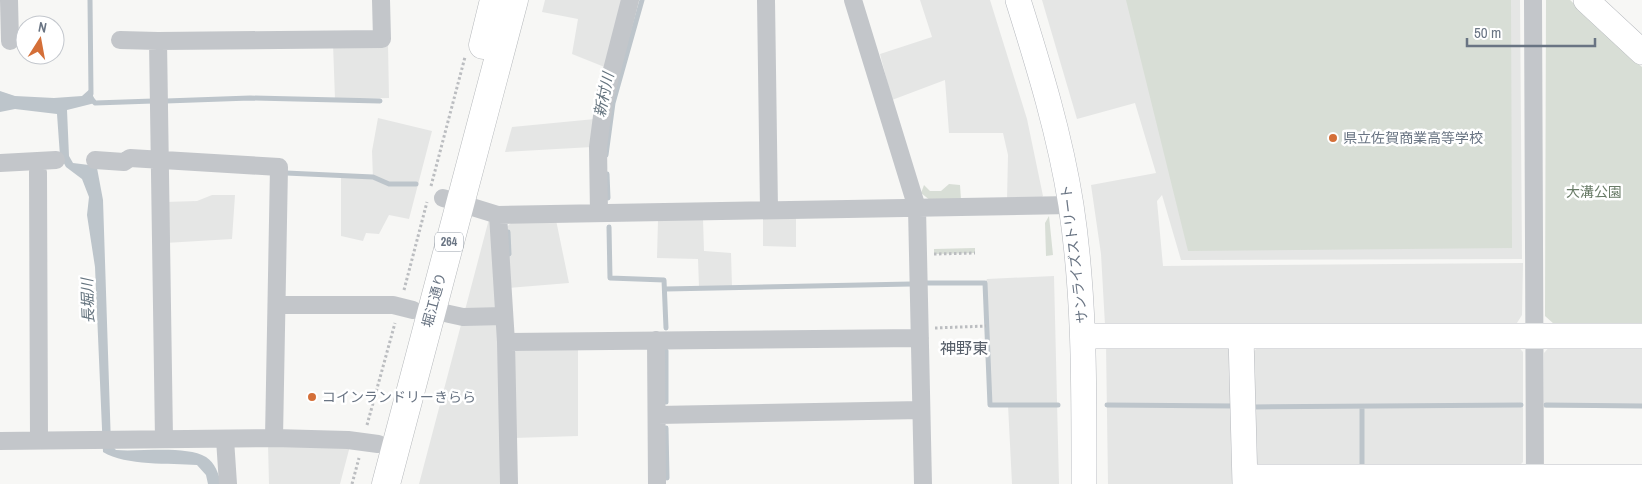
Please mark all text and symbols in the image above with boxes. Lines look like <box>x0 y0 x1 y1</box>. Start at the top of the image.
north arrow <box>15 15 65 65</box>
scale bar <box>1467 15 1594 47</box>
text: N <box>37 18 48 37</box>
text: 50 m <box>1474 22 1501 43</box>
water label: 新村川 <box>589 69 619 119</box>
place label: 県立佐賀商業高等学校 <box>1343 129 1483 147</box>
marker: 県立佐賀商業高等学校 <box>1327 132 1339 144</box>
park label: 大溝公園 <box>1566 183 1622 201</box>
street label: サンライズストリート <box>1057 184 1091 324</box>
road number: 264 <box>435 232 463 252</box>
street label: 堀江通り <box>418 271 450 329</box>
water label: 長堀川 <box>76 276 99 324</box>
district label: 神野東 <box>940 337 988 359</box>
place label: コインランドリーきらら <box>322 388 476 406</box>
marker: コインランドリーきらら <box>306 391 318 403</box>

